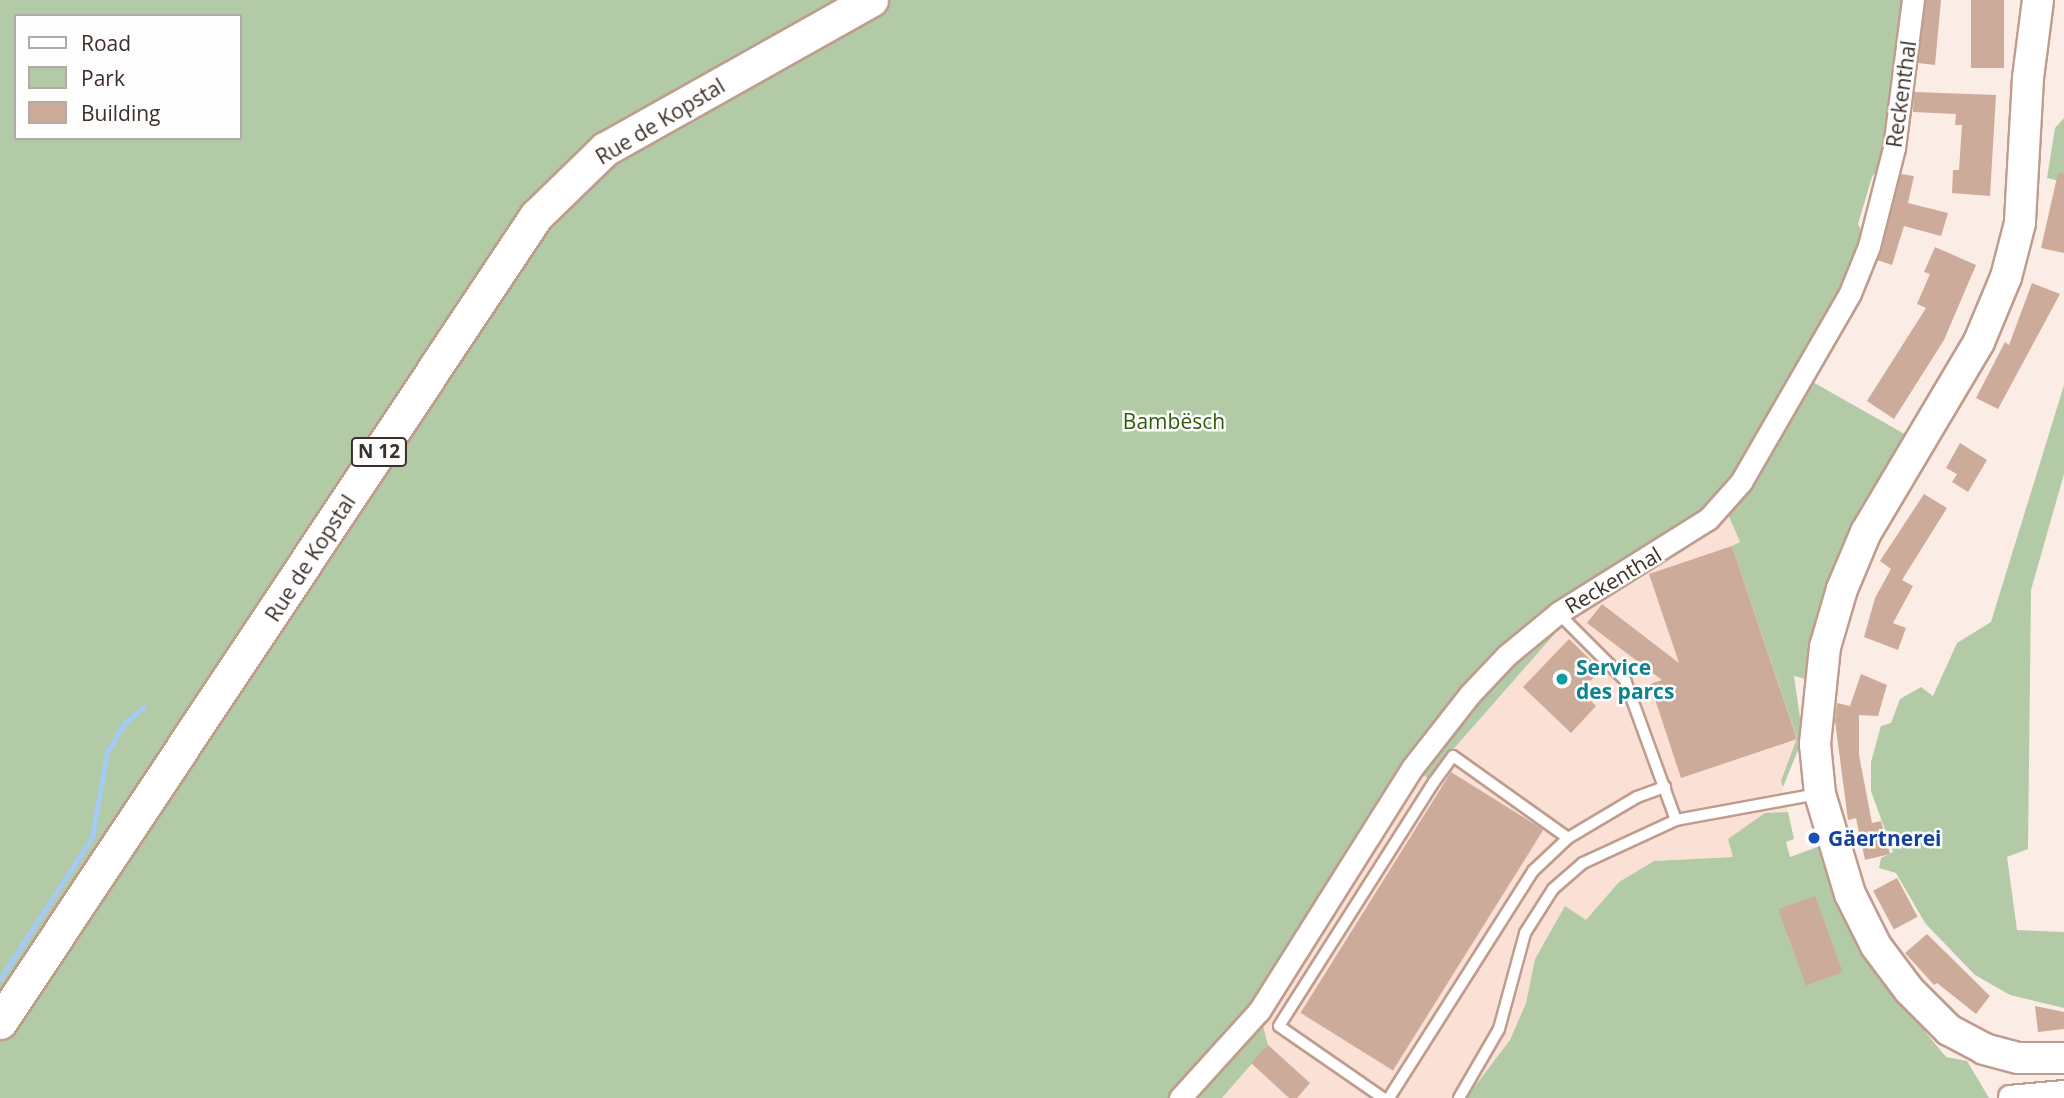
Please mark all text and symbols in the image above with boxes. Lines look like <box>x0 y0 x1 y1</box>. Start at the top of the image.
legend <box>14 14 242 140</box>
text: Road <box>81 29 131 57</box>
street label: Reckenthal <box>1881 39 1921 149</box>
text: Park <box>81 64 125 92</box>
street label: Rue de Kopstal <box>591 73 729 169</box>
text: Building <box>81 99 160 127</box>
park label: Bambësch <box>1123 408 1225 434</box>
road number: N 12 <box>349 436 409 467</box>
street label: Rue de Kopstal <box>260 490 360 626</box>
street label: Reckenthal <box>1560 541 1666 619</box>
place label: Service des parcs <box>1576 654 1674 704</box>
marker: Service des parcs <box>1554 671 1570 687</box>
place label: Gäertnerei <box>1828 825 1942 851</box>
marker: Gäertnerei <box>1806 830 1822 846</box>

